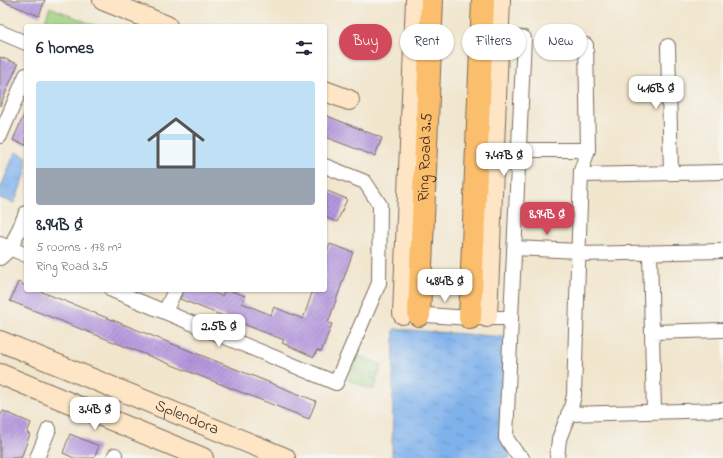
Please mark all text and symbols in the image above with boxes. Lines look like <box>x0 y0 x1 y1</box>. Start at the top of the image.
chip: Buy <box>339 24 392 60</box>
chip: Rent <box>400 24 454 60</box>
chip: Filters <box>462 24 526 60</box>
chip: New <box>534 24 587 60</box>
text: 6 homes <box>36 36 94 61</box>
icon: filters <box>293 37 315 59</box>
pin: 4.16B ₫ <box>619 76 693 110</box>
text: 4.16B ₫ <box>638 79 674 98</box>
icon: home <box>140 107 212 179</box>
street label: Ring Road 3.5 <box>412 112 439 202</box>
pin: 7.47B ₫ <box>467 143 541 177</box>
text: 7.47B ₫ <box>485 146 523 165</box>
pin: 8.94B ₫ <box>510 202 584 236</box>
text: 8.94B ₫ <box>529 205 565 224</box>
text: 8.94B ₫ <box>36 213 83 238</box>
text: 5 rooms · 178 m² <box>36 238 122 257</box>
text: Ring Road 3.5 <box>36 257 108 276</box>
pin: 4.84B ₫ <box>408 269 482 303</box>
text: 4.84B ₫ <box>426 272 464 291</box>
pin: 2.5B ₫ <box>186 314 252 348</box>
text: 2.5B ₫ <box>201 317 237 336</box>
street label: Splendora <box>151 394 223 442</box>
pin: 3.4B ₫ <box>62 397 128 431</box>
text: 3.4B ₫ <box>79 400 111 419</box>

